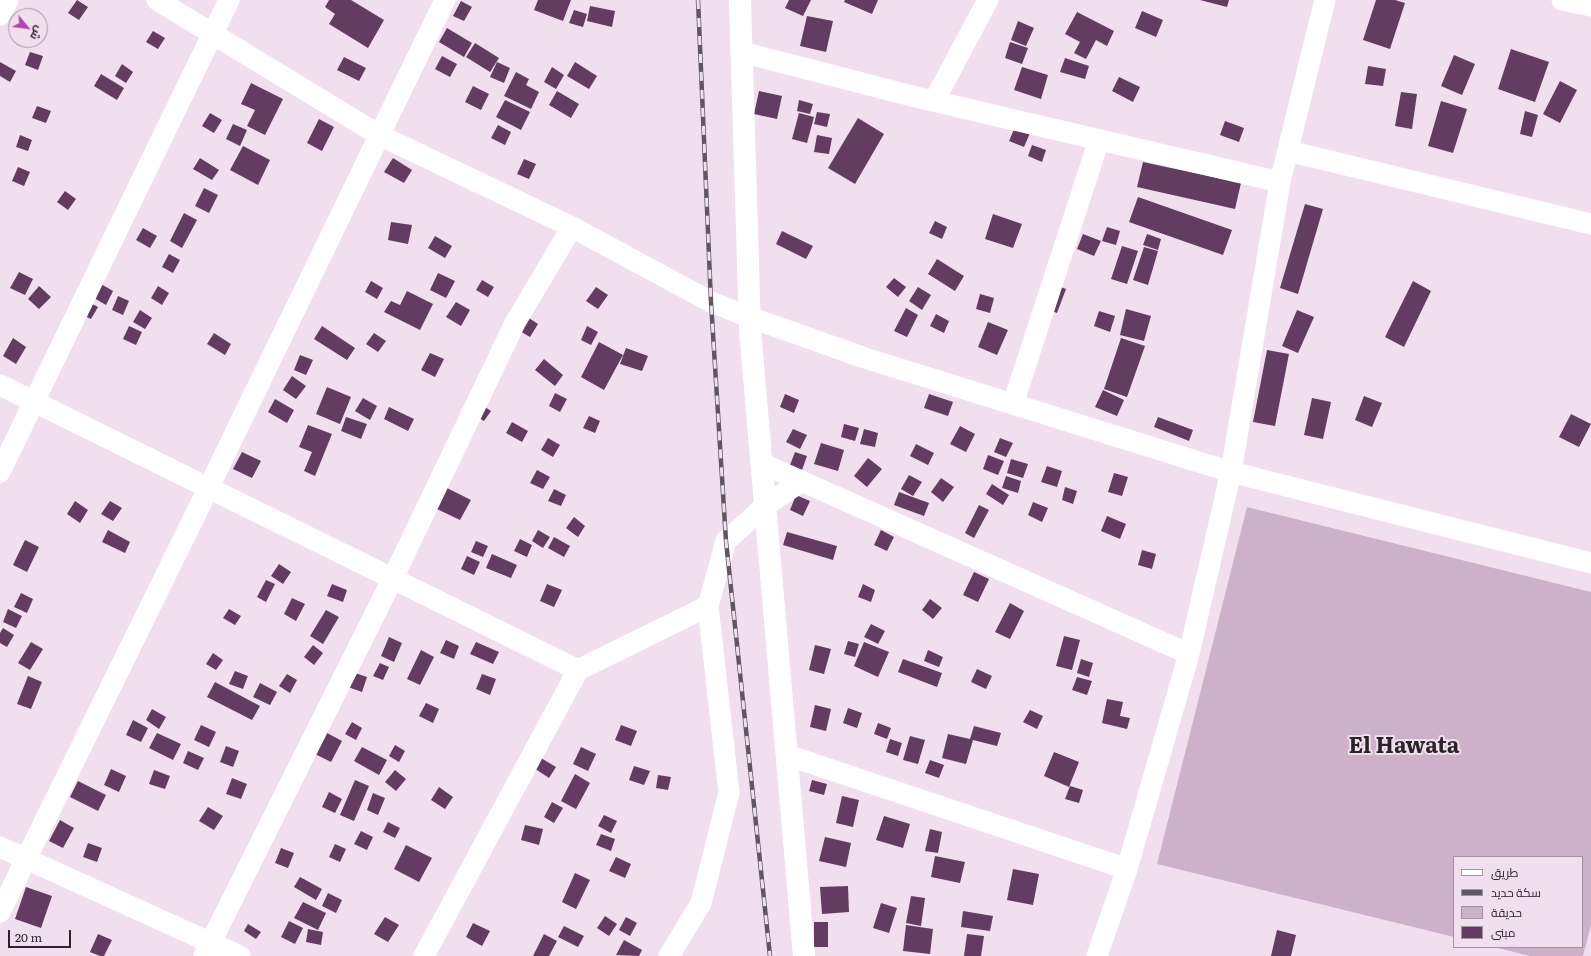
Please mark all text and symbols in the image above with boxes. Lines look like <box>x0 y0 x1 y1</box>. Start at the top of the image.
north arrow <box>8 8 48 48</box>
text: ش <box>27 23 48 43</box>
district label: El Hawata <box>1348 734 1460 760</box>
legend <box>1453 856 1583 948</box>
text: طريق <box>1491 863 1518 881</box>
text: سكة حديد <box>1491 883 1541 901</box>
text: حديقة <box>1491 903 1522 921</box>
scale bar <box>10 922 73 948</box>
text: مبنى <box>1491 923 1516 941</box>
text: 20 m <box>15 928 42 946</box>

